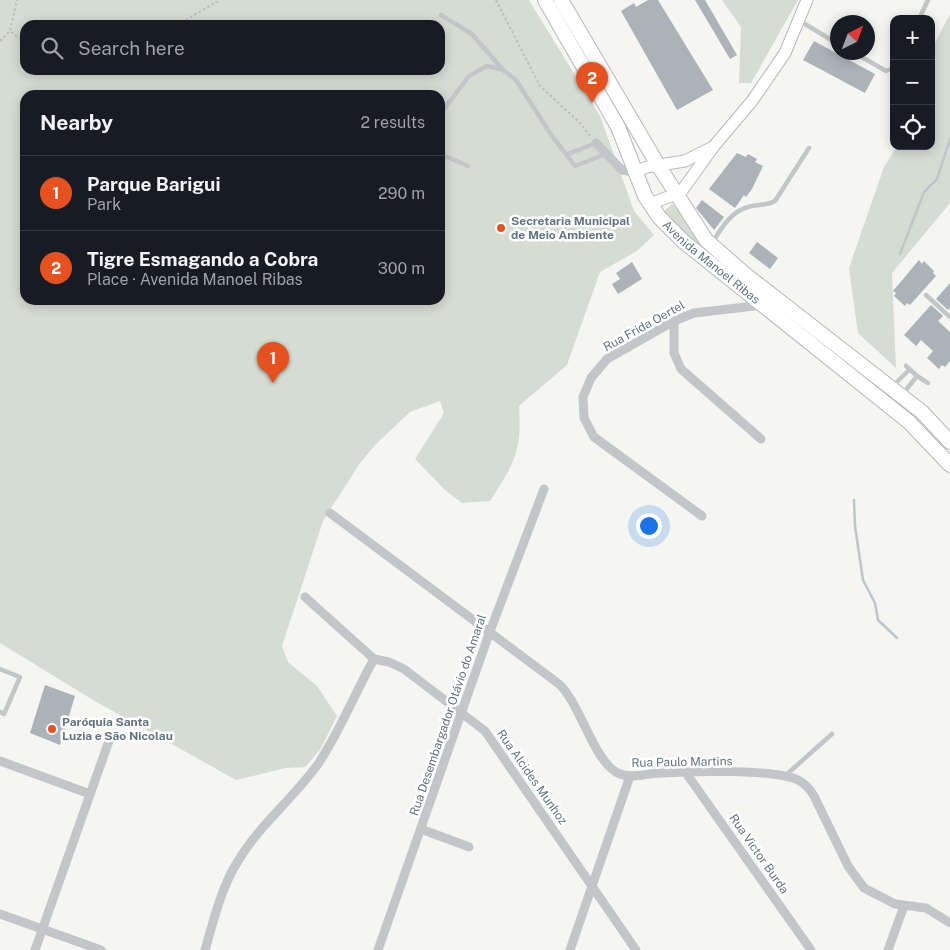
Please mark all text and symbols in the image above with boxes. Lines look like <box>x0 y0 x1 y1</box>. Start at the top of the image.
north arrow <box>830 15 875 60</box>
map controls <box>890 15 935 150</box>
button: + <box>890 15 935 60</box>
search box <box>20 20 445 75</box>
icon: search <box>38 34 66 62</box>
text: Search here <box>78 37 185 59</box>
button: − <box>890 60 935 105</box>
pin: 2 <box>576 62 608 103</box>
button: locate <box>890 105 935 150</box>
text: Nearby <box>40 110 113 135</box>
text: 2 results <box>360 113 425 132</box>
text: Parque Barigui <box>87 173 221 195</box>
text: 1 <box>53 184 59 203</box>
text: 290 m <box>378 184 425 203</box>
text: Park <box>87 195 121 214</box>
place label: Secretaria Municipal de Meio Ambiente <box>511 214 630 242</box>
street label: Avenida Manoel Ribas <box>660 218 763 307</box>
marker: Secretaria Municipal de Meio Ambiente <box>495 222 507 234</box>
text: Tigre Esmagando a Cobra <box>87 248 318 270</box>
text: 2 <box>51 259 61 278</box>
text: 300 m <box>378 259 425 278</box>
text: Place · Avenida Manoel Ribas <box>87 270 303 289</box>
street label: Rua Frida Oertel <box>601 298 688 354</box>
pin: 1 <box>257 342 289 383</box>
your location <box>636 513 662 539</box>
street label: Rua Desembargador Otávio do Amaral <box>407 612 489 817</box>
place label: Paróquia Santa Luzia e São Nicolau <box>62 715 173 743</box>
marker: Paróquia Santa Luzia e São Nicolau <box>46 723 58 735</box>
street label: Rua Alcides Munhoz <box>494 727 570 827</box>
street label: Rua Paulo Martins <box>631 754 733 770</box>
street label: Rua Victor Burda <box>726 812 792 896</box>

